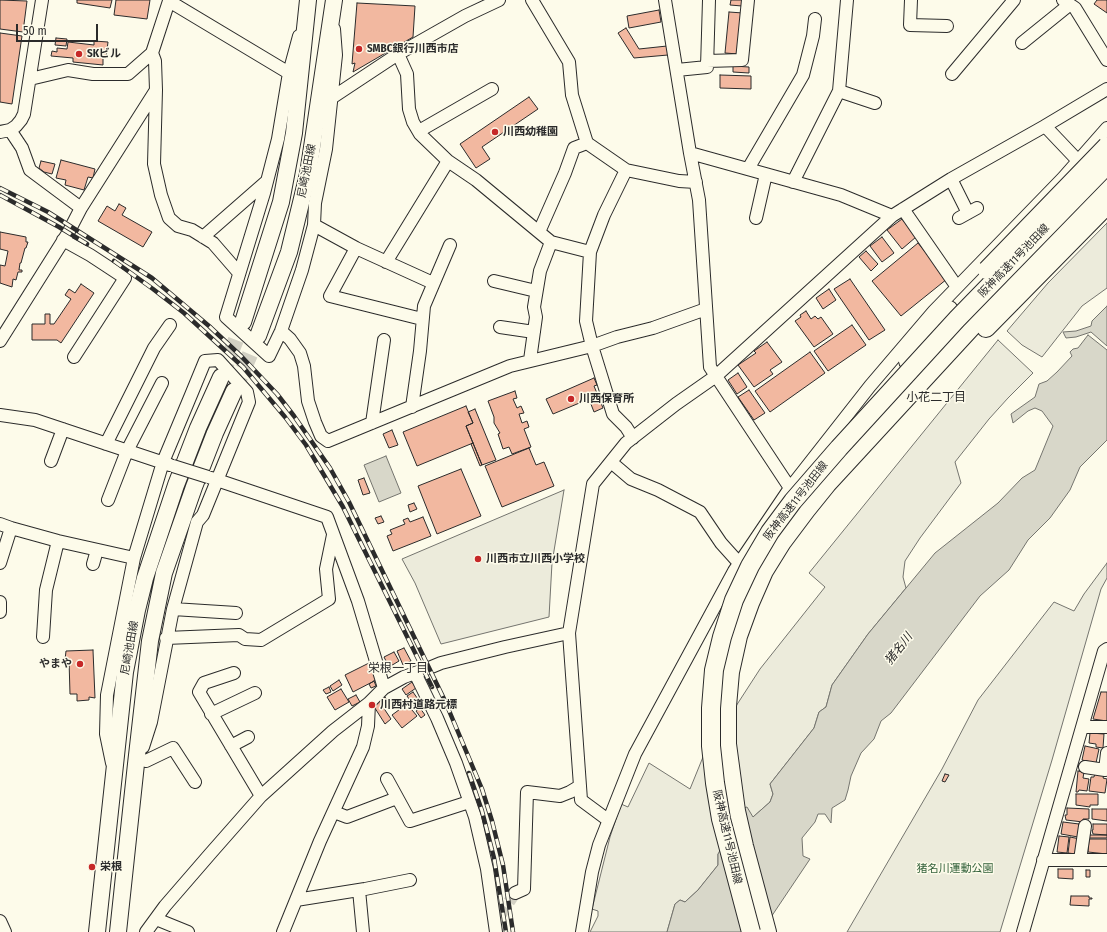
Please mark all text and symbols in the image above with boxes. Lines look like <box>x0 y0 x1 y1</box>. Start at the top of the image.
scale bar <box>18 16 100 42</box>
text: 50 m <box>23 24 47 38</box>
place label: SMBC銀行川西市店 <box>367 42 458 56</box>
marker: SMBC銀行川西市店 <box>354 44 364 54</box>
place label: SKビル <box>87 47 121 61</box>
marker: SKビル <box>74 49 84 59</box>
place label: 川西幼稚園 <box>503 125 558 139</box>
marker: 川西幼稚園 <box>490 127 500 137</box>
street label: 尼崎池田線 <box>295 143 319 199</box>
street label: 阪神高速11号池田線 <box>976 222 1052 300</box>
district label: 小花二丁目 <box>906 391 966 405</box>
place label: 川西保育所 <box>579 392 634 406</box>
marker: 川西保育所 <box>566 394 576 404</box>
street label: 阪神高速11号池田線 <box>761 459 831 543</box>
place label: 川西市立川西小学校 <box>486 552 585 566</box>
marker: 川西市立川西小学校 <box>473 554 483 564</box>
street label: 尼崎池田線 <box>119 620 141 676</box>
water label: 猪名川 <box>882 630 916 668</box>
place label: やまや <box>39 657 72 671</box>
marker: やまや <box>75 659 85 669</box>
district label: 栄根一丁目 <box>368 662 428 676</box>
place label: 川西村道路元標 <box>380 698 457 712</box>
marker: 川西村道路元標 <box>367 700 377 710</box>
street label: 阪神高速11号池田線 <box>710 789 744 885</box>
place label: 栄根 <box>100 860 122 874</box>
marker: 栄根 <box>87 862 97 872</box>
park label: 猪名川運動公園 <box>917 862 993 876</box>

